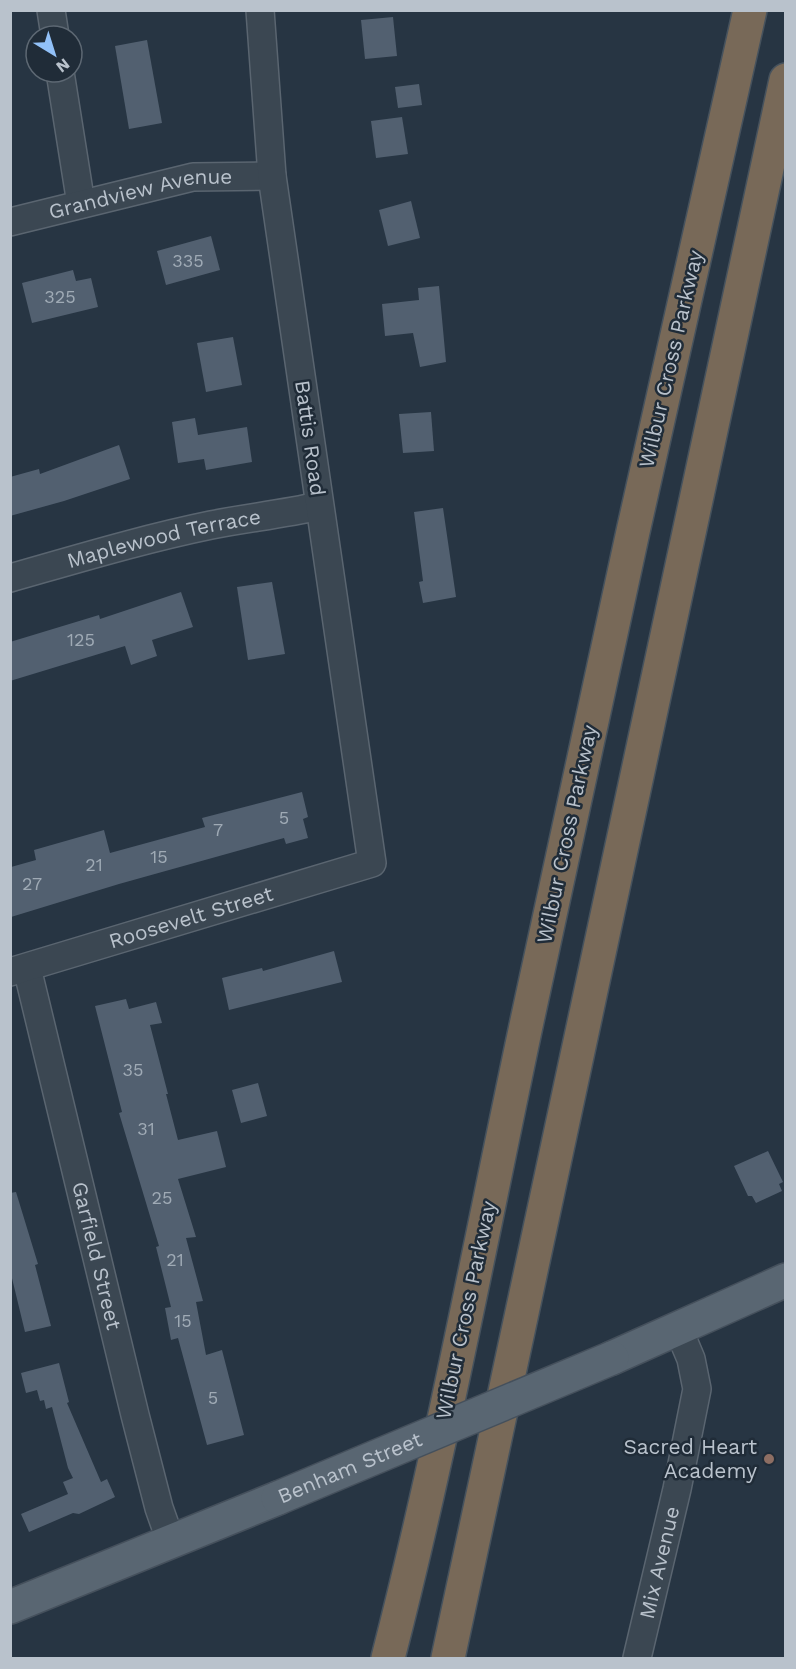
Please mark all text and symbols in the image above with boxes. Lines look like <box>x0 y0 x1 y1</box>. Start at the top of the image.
north arrow <box>24 24 84 84</box>
text: N <box>52 54 73 77</box>
street label: Grandview Avenue <box>46 164 233 224</box>
street label: Wilbur Cross Parkway <box>633 247 708 470</box>
house number: 335 <box>172 250 204 271</box>
house number: 325 <box>44 286 76 307</box>
street label: Battis Road <box>290 378 331 497</box>
street label: Maplewood Terrace <box>64 504 263 573</box>
house number: 125 <box>67 629 95 650</box>
street label: Wilbur Cross Parkway <box>531 722 602 945</box>
house number: 5 <box>279 807 289 828</box>
house number: 7 <box>213 819 223 840</box>
house number: 15 <box>150 846 168 867</box>
house number: 21 <box>85 854 103 875</box>
house number: 27 <box>22 873 42 894</box>
street label: Roosevelt Street <box>106 880 276 954</box>
house number: 35 <box>123 1059 143 1080</box>
house number: 31 <box>137 1118 155 1139</box>
street label: Garfield Street <box>67 1179 127 1332</box>
house number: 25 <box>152 1187 172 1208</box>
street label: Wilbur Cross Parkway <box>430 1198 501 1421</box>
house number: 21 <box>166 1249 184 1270</box>
house number: 15 <box>174 1310 192 1331</box>
house number: 5 <box>208 1387 218 1408</box>
street label: Benham Street <box>274 1426 426 1509</box>
place label: Sacred Heart Academy <box>623 1434 757 1483</box>
marker: Sacred Heart Academy <box>762 1452 776 1466</box>
street label: Mix Avenue <box>634 1504 684 1621</box>

